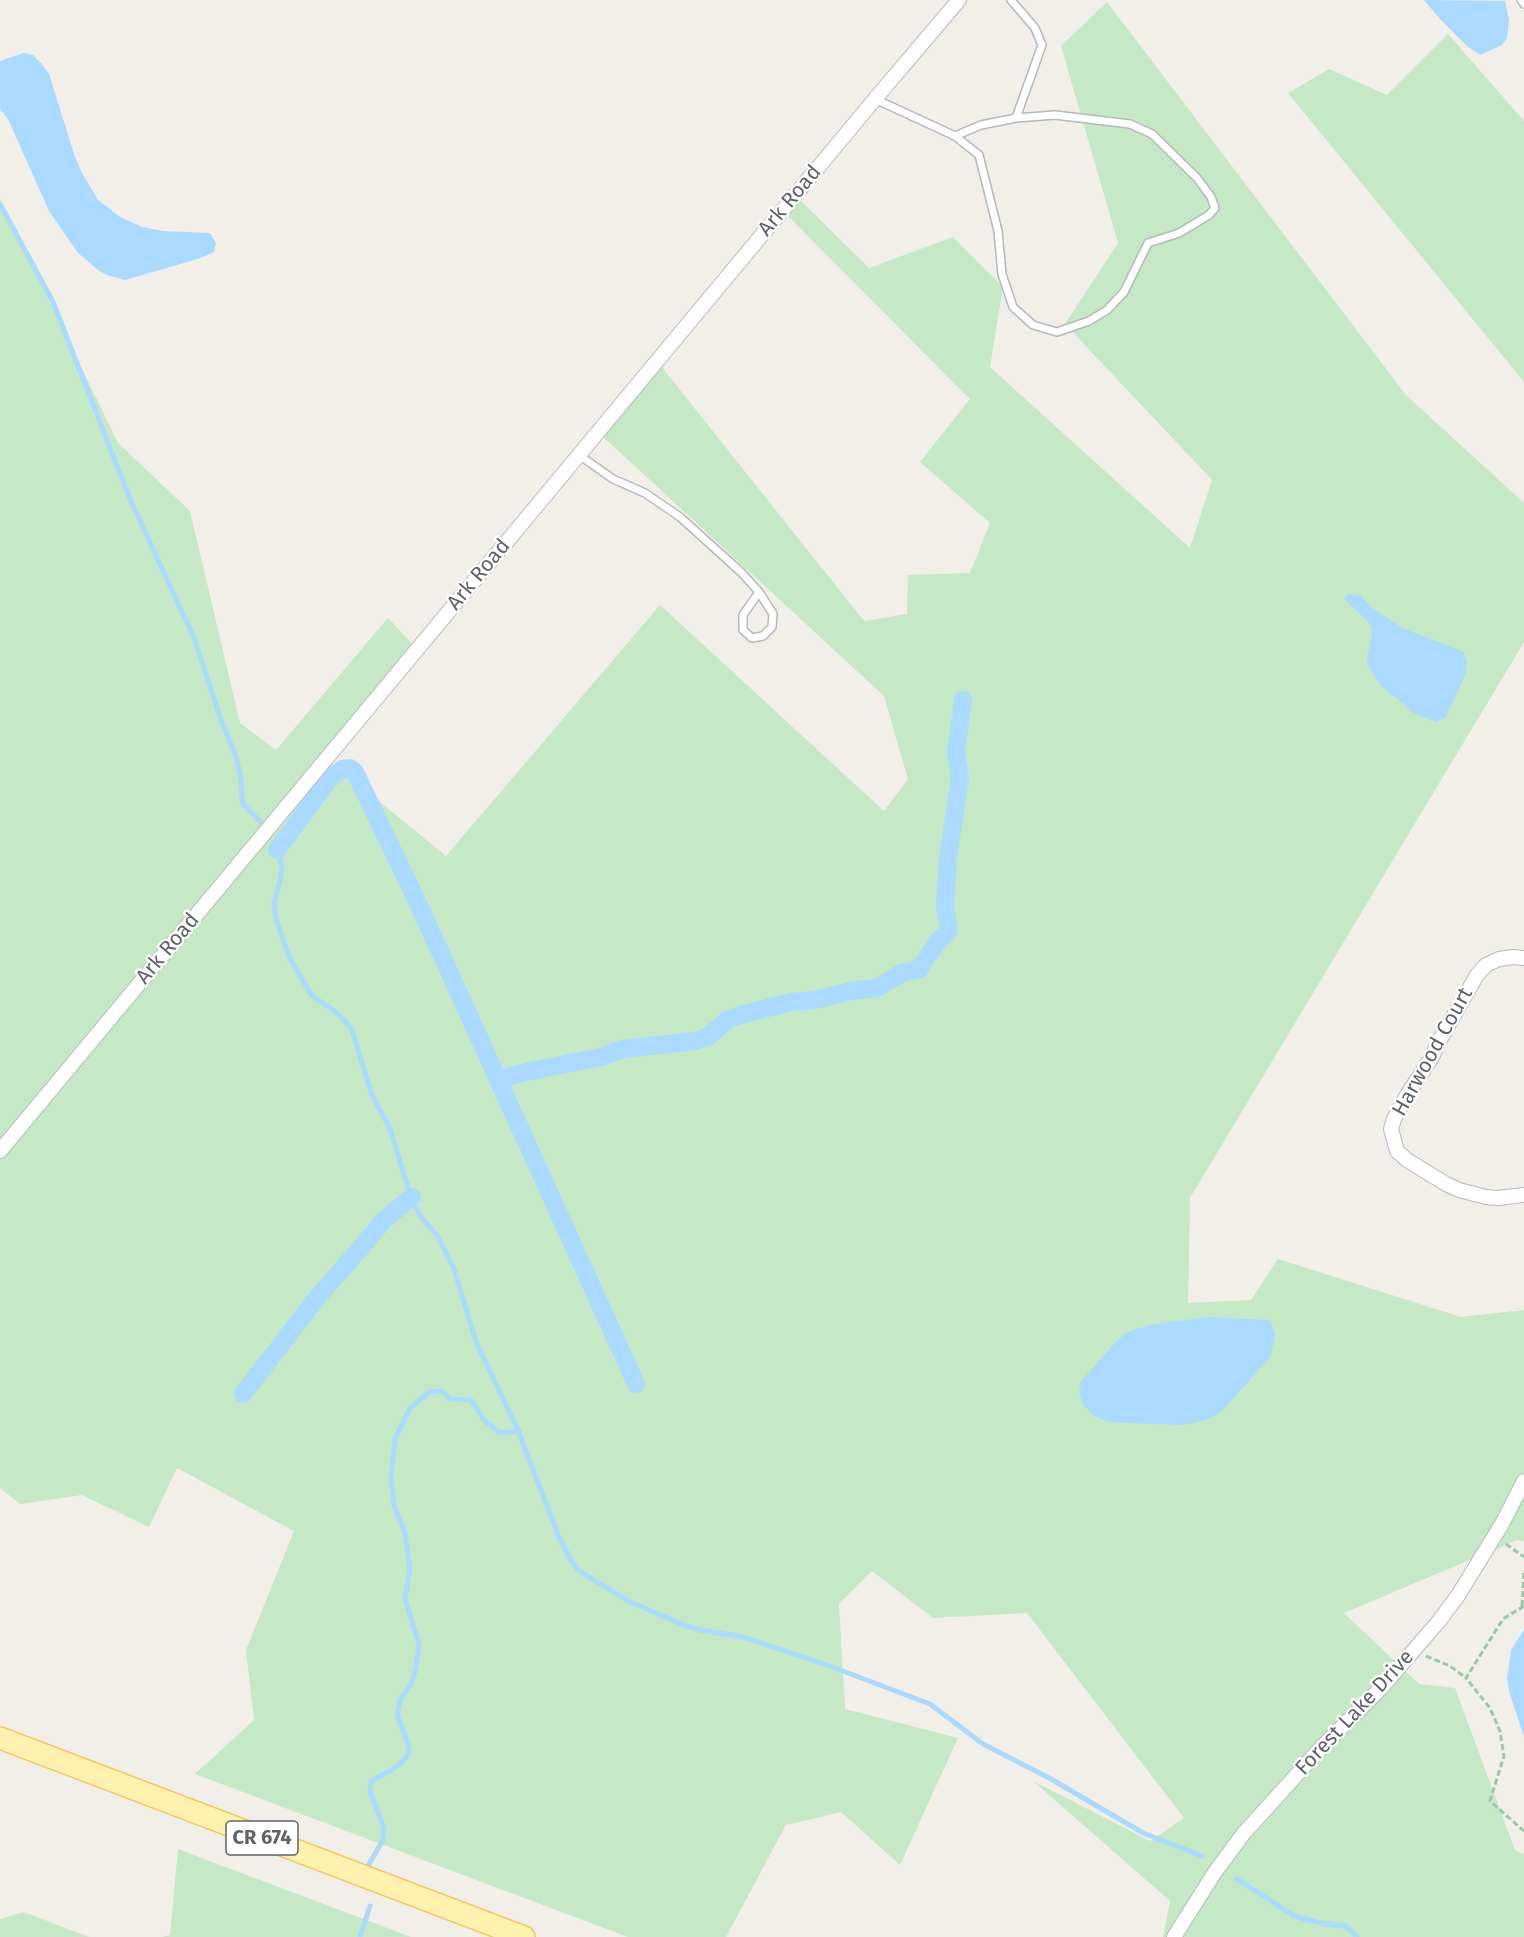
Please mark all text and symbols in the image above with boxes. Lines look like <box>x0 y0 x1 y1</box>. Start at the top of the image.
street label: Ark Road <box>753 160 827 242</box>
street label: Ark Road <box>442 534 516 616</box>
street label: Ark Road <box>131 908 205 990</box>
street label: Harwood Court <box>1387 983 1479 1121</box>
street label: Forest Lake Drive <box>1290 1645 1420 1781</box>
road number: CR 674 <box>226 1821 298 1855</box>

